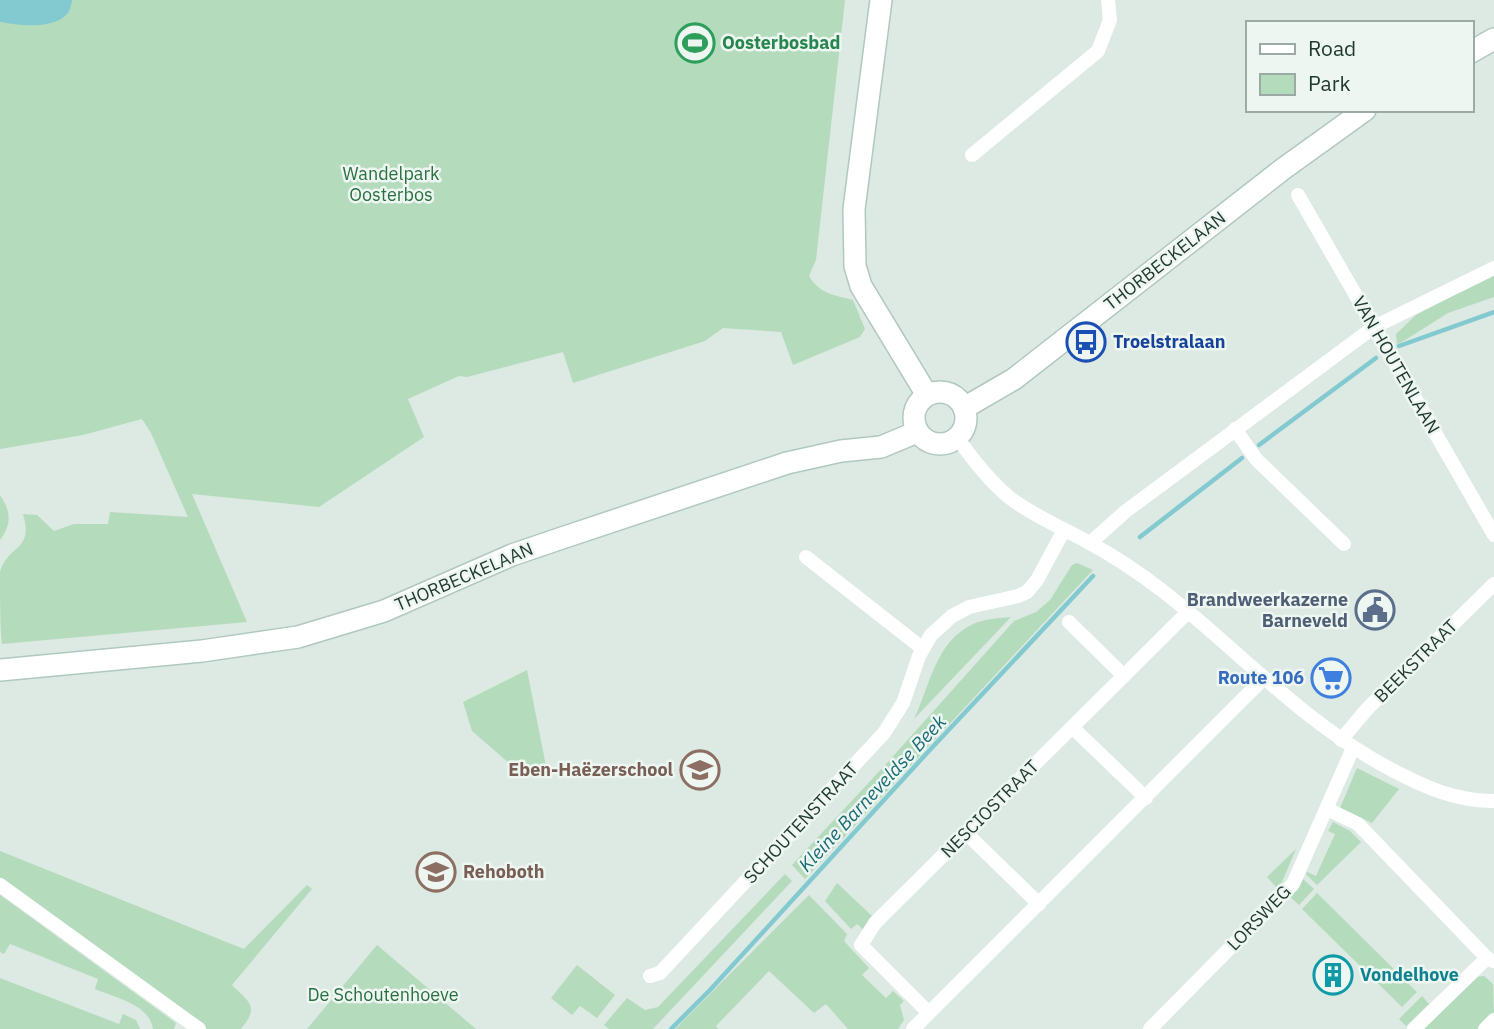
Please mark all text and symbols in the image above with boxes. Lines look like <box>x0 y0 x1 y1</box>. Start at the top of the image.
legend <box>1246 21 1473 112</box>
sports icon: Oosterbosbad <box>674 22 716 64</box>
place label: Oosterbosbad <box>722 31 840 54</box>
text: Road <box>1308 34 1356 62</box>
text: Park <box>1308 69 1351 97</box>
park label: Wandelpark Oosterbos <box>342 162 440 206</box>
street label: THORBECKELAAN <box>1099 206 1230 315</box>
street label: VAN HOUTENLAAN <box>1348 292 1445 438</box>
bus stop icon: Troelstralaan <box>1065 321 1107 363</box>
place label: Troelstralaan <box>1113 330 1225 353</box>
street label: THORBECKELAAN <box>391 537 536 616</box>
place label: Brandweerkazerne Barneveld <box>1187 588 1348 632</box>
public building icon: Brandweerkazerne Barneveld <box>1354 589 1396 631</box>
street label: BEEKSTRAAT <box>1369 614 1462 707</box>
supermarket icon: Route 106 <box>1310 657 1352 699</box>
place label: Route 106 <box>1218 666 1304 689</box>
water label: Kleine Barneveldse Beek <box>793 709 952 876</box>
school or university icon: Eben-Haëzerschool <box>679 749 721 791</box>
street label: NESCIOSTRAAT <box>936 755 1043 862</box>
street label: SCHOUTENSTRAAT <box>739 757 863 888</box>
place label: Eben-Haëzerschool <box>508 758 674 781</box>
school or university icon: Rehoboth <box>415 851 457 893</box>
place label: Rehoboth <box>463 860 544 883</box>
street label: LORSWEG <box>1222 880 1295 955</box>
building icon: Vondelhove <box>1312 954 1354 996</box>
place label: Vondelhove <box>1360 963 1459 986</box>
park label: De Schoutenhoeve <box>307 983 459 1006</box>

